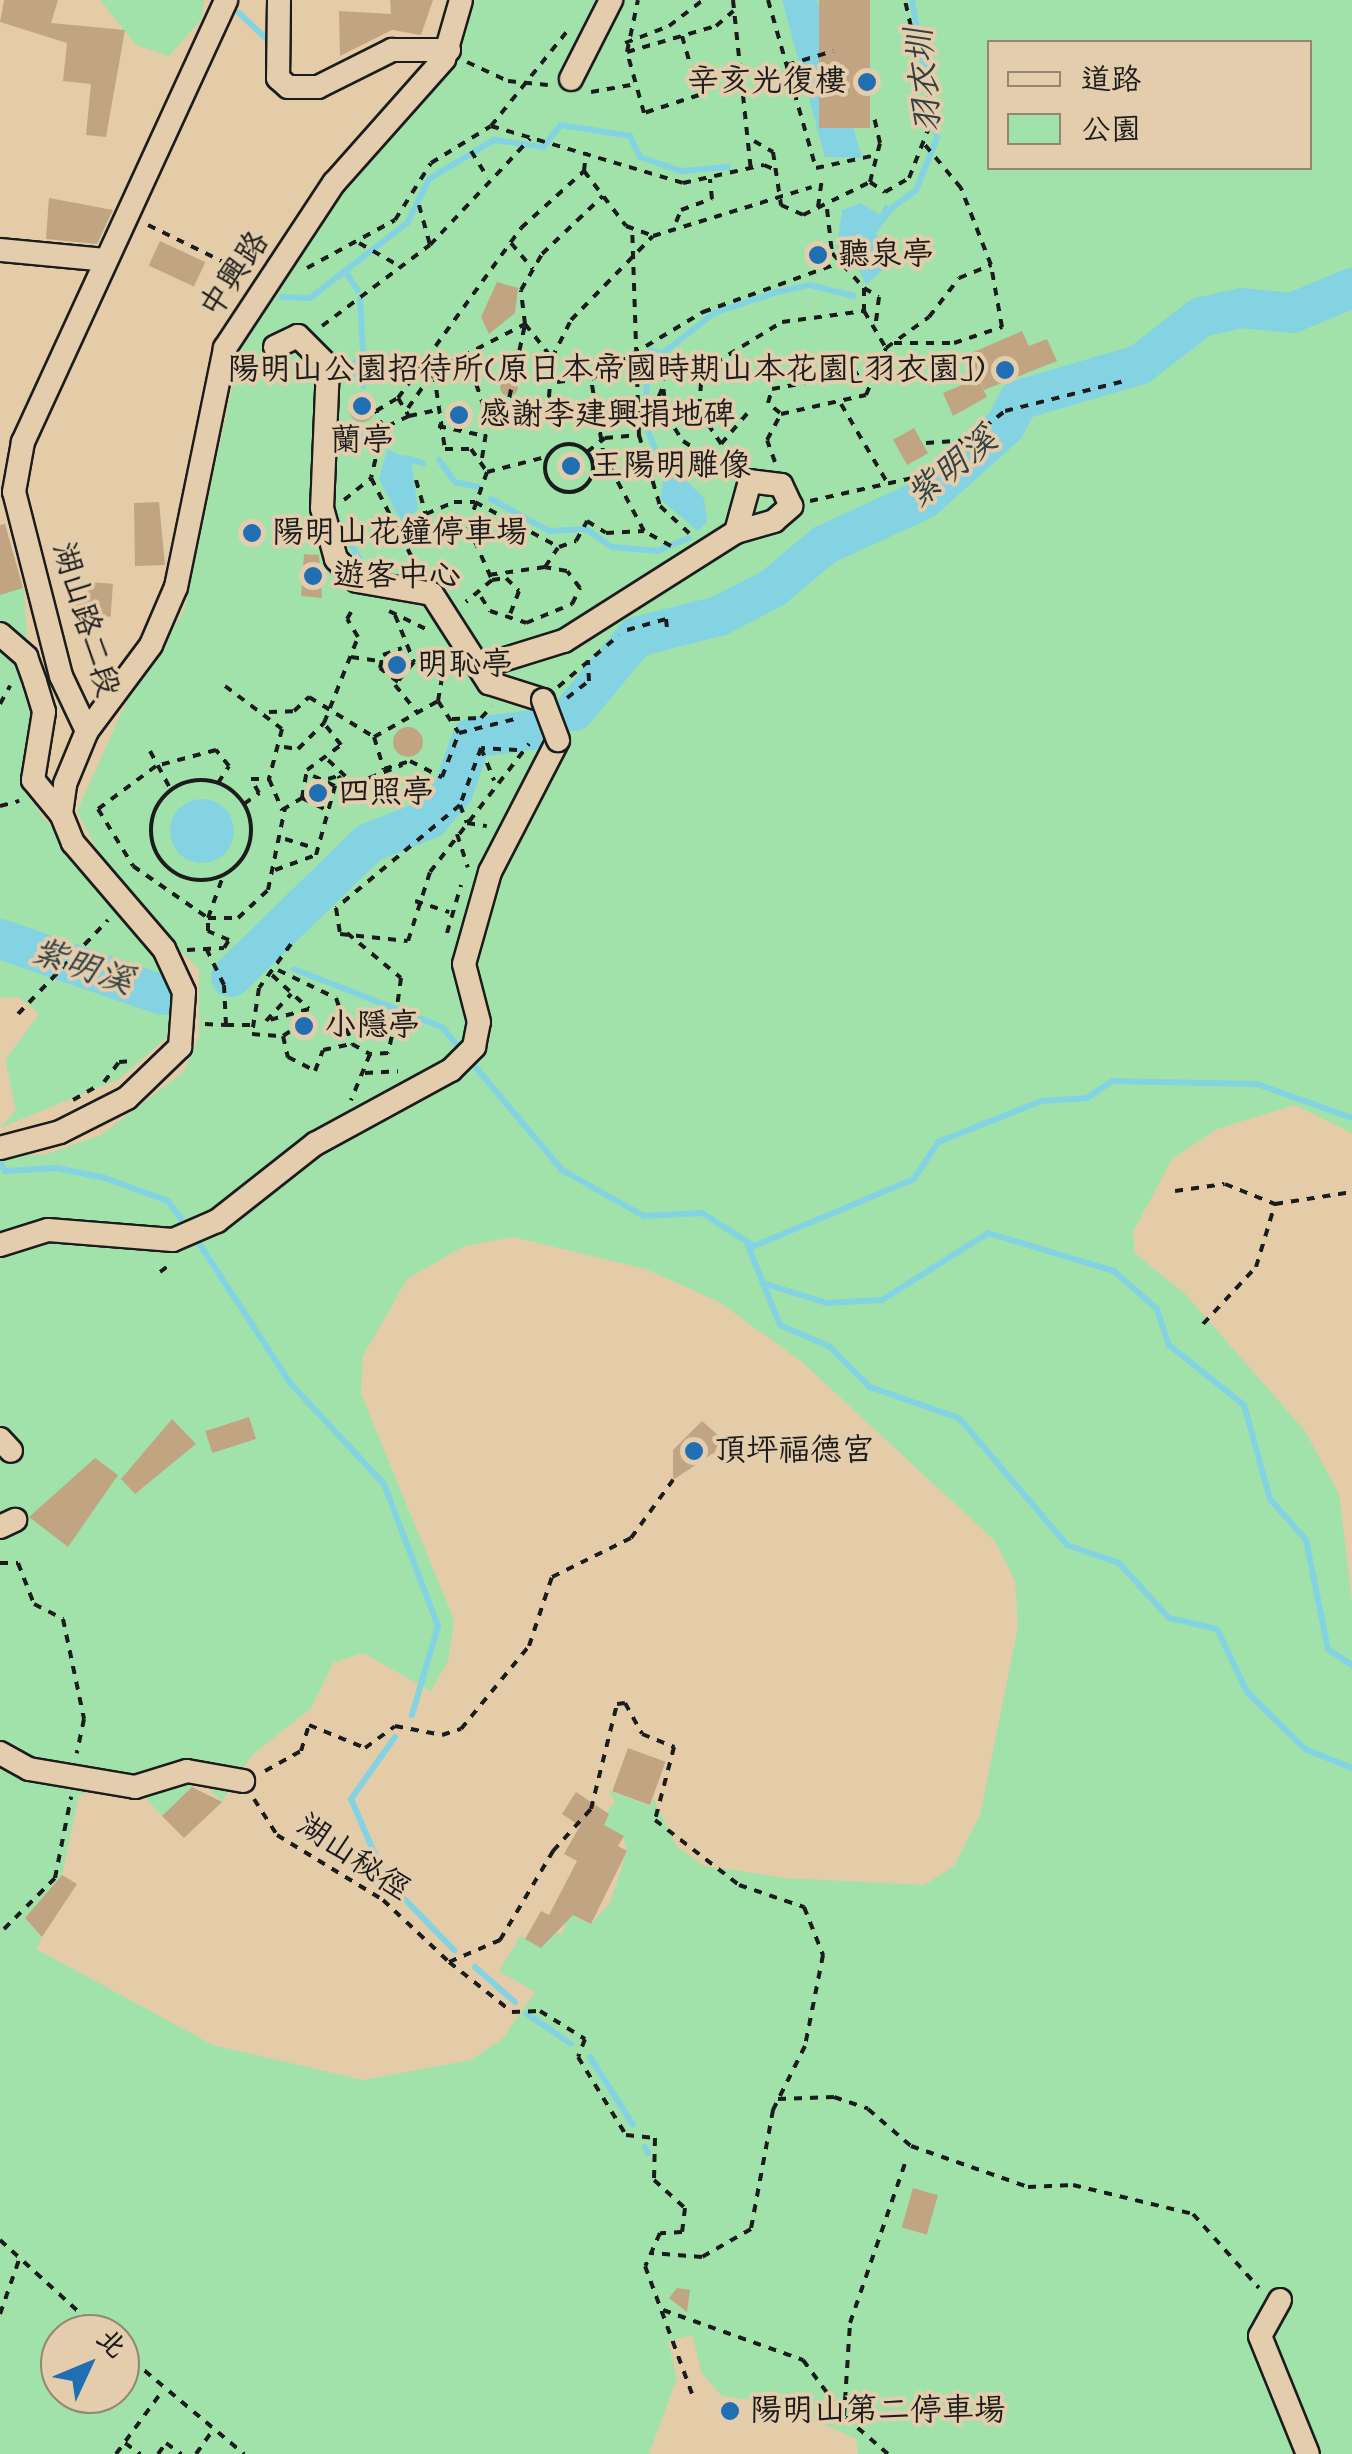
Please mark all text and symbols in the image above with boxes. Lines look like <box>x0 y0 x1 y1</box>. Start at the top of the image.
water label: 羽衣圳 <box>899 27 951 135</box>
legend <box>987 40 1312 170</box>
text: 道路 <box>1081 61 1141 100</box>
place label: 辛亥光復樓 <box>687 63 847 101</box>
marker: 辛亥光復樓 <box>856 71 878 93</box>
text: 公園 <box>1081 111 1141 150</box>
street label: 中興路 <box>192 224 278 326</box>
place label: 聽泉亭 <box>838 236 934 274</box>
marker: 聽泉亭 <box>807 244 829 266</box>
place label: 陽明山公園招待所(原日本帝國時期山本花園[羽衣園]) <box>228 351 985 389</box>
marker: 陽明山公園招待所(原日本帝國時期山本花園[羽衣園]) <box>994 359 1016 381</box>
marker: 蘭亭 <box>351 395 373 417</box>
place label: 感謝李建興捐地碑 <box>479 396 735 434</box>
marker: 感謝李建興捐地碑 <box>448 404 470 426</box>
water label: 紫明溪 <box>898 419 1006 517</box>
place label: 蘭亭 <box>330 422 394 460</box>
place label: 王陽明雕像 <box>591 447 751 485</box>
marker: 王陽明雕像 <box>560 455 582 477</box>
place label: 陽明山花鐘停車場 <box>272 514 528 552</box>
marker: 陽明山花鐘停車場 <box>241 522 263 544</box>
street label: 湖山路二段 <box>43 538 127 702</box>
place label: 遊客中心 <box>333 557 461 595</box>
marker: 遊客中心 <box>302 565 324 587</box>
place label: 明恥亭 <box>417 646 513 684</box>
marker: 明恥亭 <box>386 654 408 676</box>
place label: 四照亭 <box>338 774 434 812</box>
marker: 四照亭 <box>307 782 329 804</box>
water label: 紫明溪 <box>26 930 138 1004</box>
place label: 小隱亭 <box>324 1007 420 1045</box>
marker: 小隱亭 <box>293 1015 315 1037</box>
place label: 頂坪福德宮 <box>714 1432 874 1470</box>
marker: 頂坪福德宮 <box>683 1440 705 1462</box>
street label: 湖山秘徑 <box>289 1806 417 1910</box>
north arrow <box>40 2314 140 2414</box>
text: 北 <box>87 2321 134 2367</box>
place label: 陽明山第二停車場 <box>750 2392 1006 2430</box>
marker: 陽明山第二停車場 <box>719 2400 741 2422</box>

